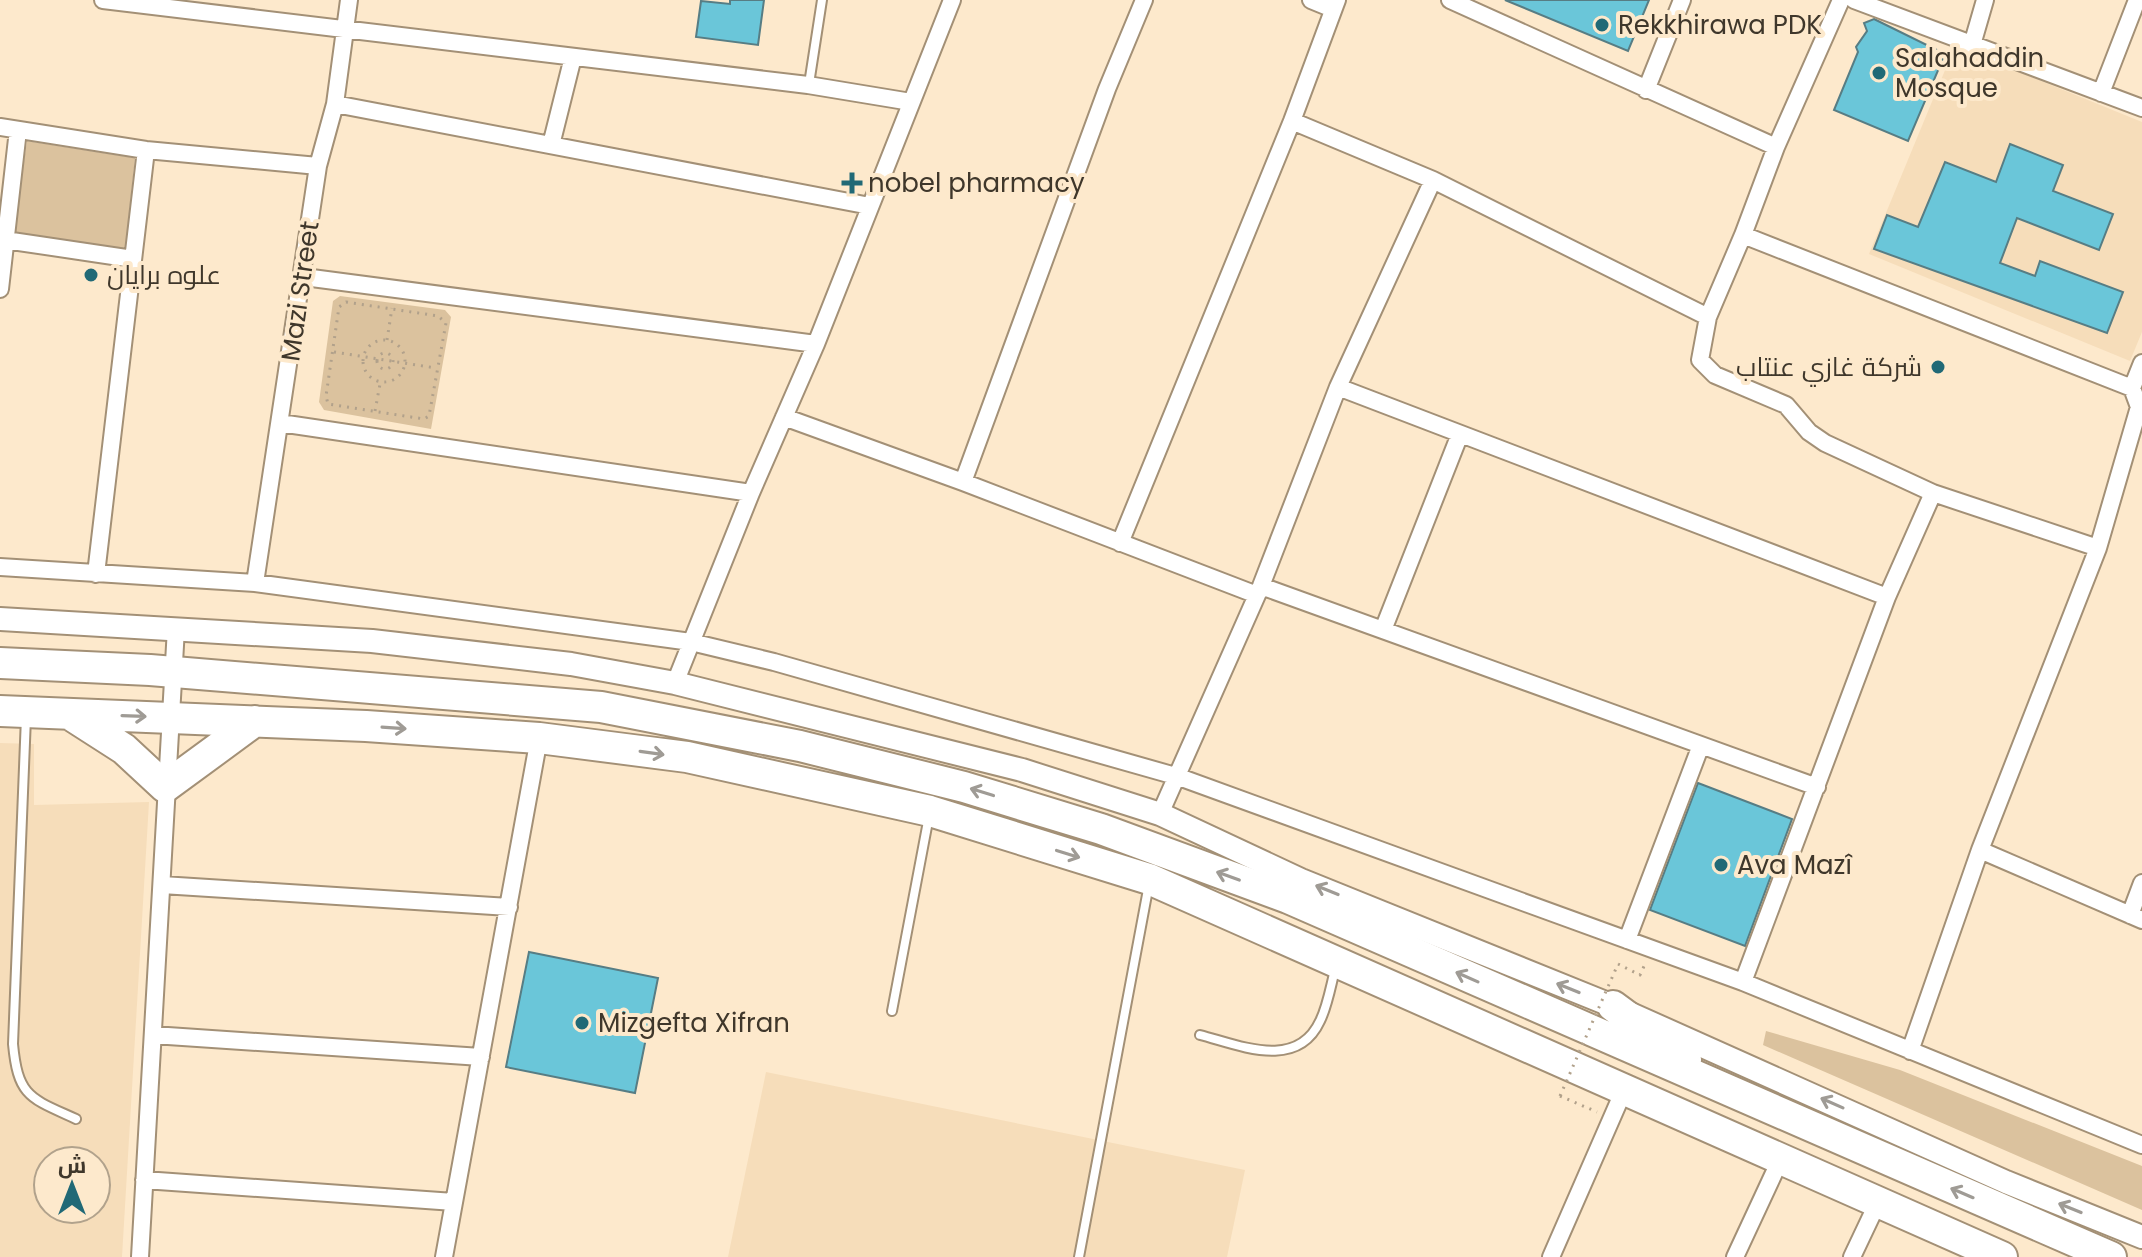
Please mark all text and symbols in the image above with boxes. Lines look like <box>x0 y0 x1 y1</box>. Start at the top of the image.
place label: Rekkhirawa PDK <box>1618 7 1822 43</box>
marker: Rekkhirawa PDK <box>1593 16 1611 34</box>
place label: Salahaddin Mosque <box>1895 40 2044 106</box>
marker: Salahaddin Mosque <box>1870 64 1888 82</box>
place label: nobel pharmacy <box>868 165 1085 201</box>
marker: nobel pharmacy <box>843 174 861 192</box>
street label: Mazi Street <box>272 219 328 363</box>
place label: علوه برايان <box>107 257 221 293</box>
marker: علوه برايان <box>82 266 100 284</box>
place label: شركة غازي عنتاب <box>1736 349 1922 387</box>
marker: شركة غازي عنتاب <box>1929 358 1947 376</box>
one-way arrow <box>120 709 147 724</box>
one-way arrow <box>380 721 407 736</box>
one-way arrow <box>638 745 665 760</box>
one-way arrow <box>970 784 995 798</box>
one-way arrow <box>1055 847 1080 862</box>
place label: Ava Mazî <box>1737 847 1852 883</box>
marker: Ava Mazî <box>1712 856 1730 874</box>
one-way arrow <box>1216 868 1241 882</box>
one-way arrow <box>1315 882 1340 897</box>
one-way arrow <box>1456 968 1480 983</box>
one-way arrow <box>1556 979 1581 994</box>
place label: Mizgefta Xifran <box>598 1005 790 1041</box>
marker: Mizgefta Xifran <box>573 1014 591 1032</box>
one-way arrow <box>1820 1095 1844 1110</box>
north arrow <box>32 1145 112 1225</box>
text: ش <box>58 1150 86 1181</box>
one-way arrow <box>1951 1184 1975 1199</box>
one-way arrow <box>2058 1199 2083 1214</box>

